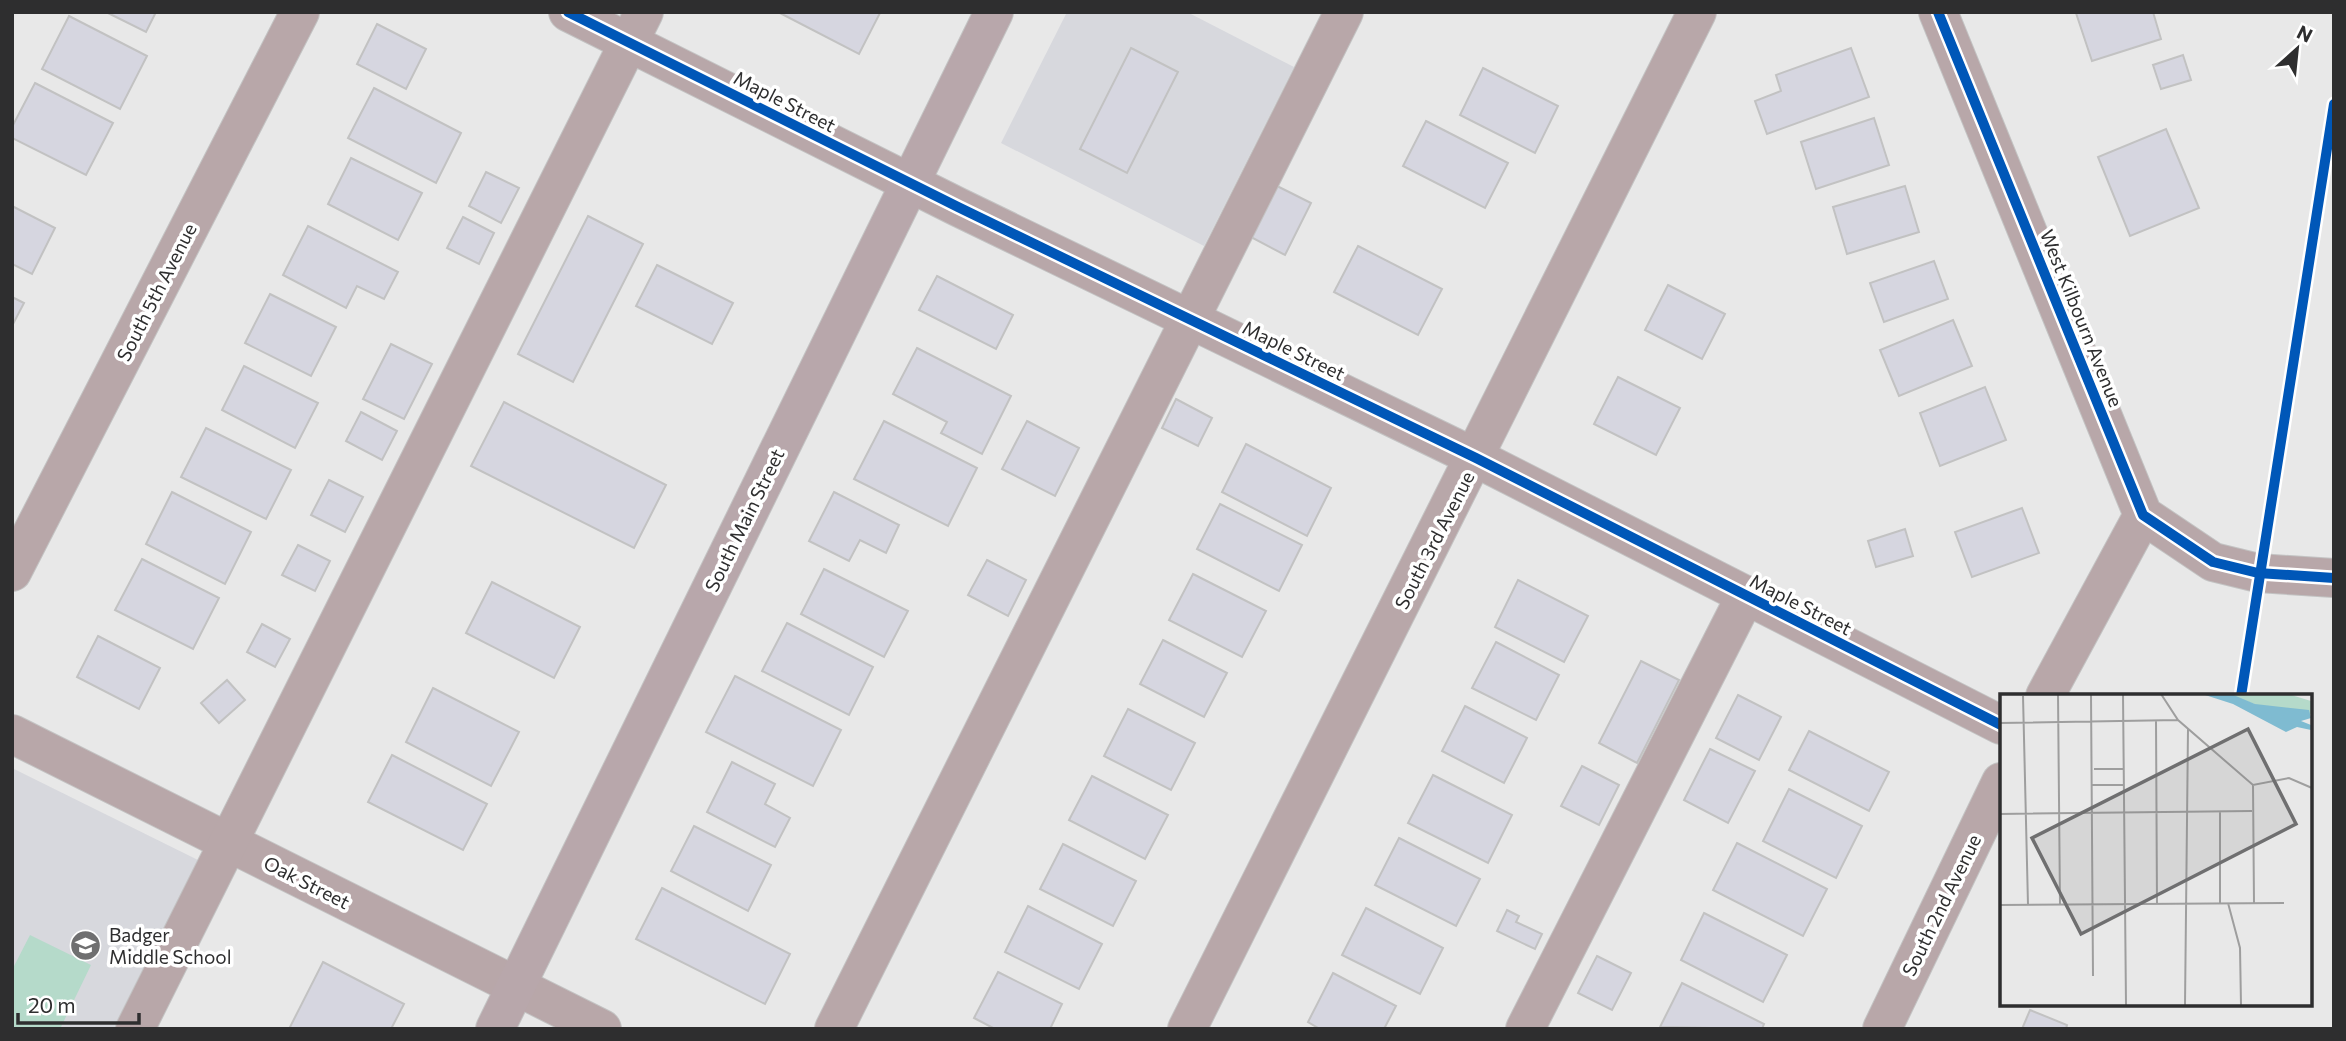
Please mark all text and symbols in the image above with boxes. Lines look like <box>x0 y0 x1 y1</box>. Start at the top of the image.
north arrow <box>2262 14 2332 84</box>
text: N <box>2293 20 2317 47</box>
street label: Maple Street <box>730 65 840 137</box>
street label: South 5th Avenue <box>111 219 201 365</box>
street label: West Kilbourn Avenue <box>2036 226 2128 410</box>
street label: Maple Street <box>1239 315 1349 385</box>
street label: South Main Street <box>699 444 789 595</box>
street label: South 3rd Avenue <box>1389 467 1479 613</box>
street label: Maple Street <box>1746 568 1856 640</box>
inset map <box>2000 694 2311 1006</box>
street label: South 2nd Avenue <box>1897 830 1985 980</box>
street label: Oak Street <box>260 851 354 913</box>
place label: Badger Middle School <box>109 923 231 968</box>
school or university icon: Badger Middle School <box>69 928 103 962</box>
scale bar <box>18 982 138 1026</box>
text: 20 m <box>28 992 76 1017</box>

